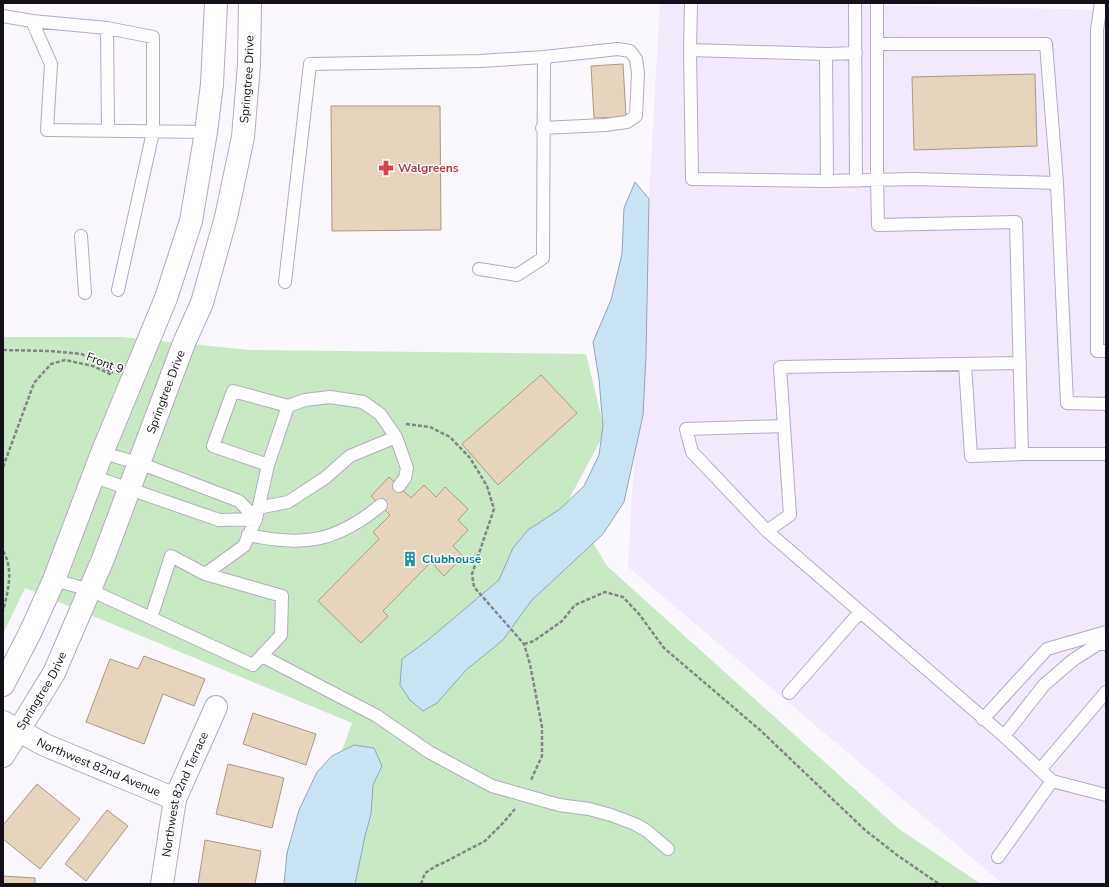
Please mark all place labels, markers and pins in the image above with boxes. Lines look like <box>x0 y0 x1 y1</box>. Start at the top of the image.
pharmacy icon: Walgreens <box>377 159 395 177</box>
place label: Walgreens <box>398 160 459 176</box>
building icon: Clubhouse <box>401 550 419 568</box>
place label: Clubhouse <box>422 551 482 567</box>

